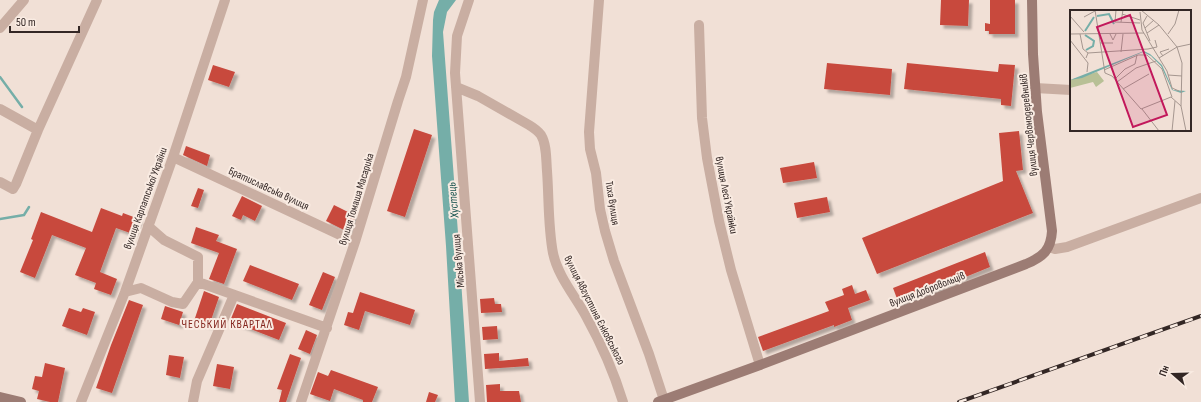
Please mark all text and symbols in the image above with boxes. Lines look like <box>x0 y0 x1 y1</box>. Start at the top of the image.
scale bar <box>10 8 79 34</box>
inset map <box>1070 10 1191 131</box>
text: 50 m <box>16 15 36 30</box>
street label: вулиця Червонодеревників <box>1017 73 1040 177</box>
street label: вулиця Карпатської України <box>121 145 170 251</box>
street label: вулиця Томаша Масарика <box>336 152 377 247</box>
street label: вулиця Лесі Українки <box>713 155 740 235</box>
street label: Братиславська вулиця <box>226 164 311 213</box>
street label: Тиха вулиця <box>603 180 622 226</box>
water label: Хустець <box>444 181 463 219</box>
street label: Міська вулиця <box>450 234 467 288</box>
street label: вулиця Августина Єнковського <box>561 253 628 367</box>
street label: вулиця Добровольців <box>888 269 967 310</box>
district label: ЧЕСЬКИЙ КВАРТАЛ <box>181 317 273 332</box>
north arrow <box>1153 354 1193 394</box>
text: Пн <box>1156 363 1172 378</box>

